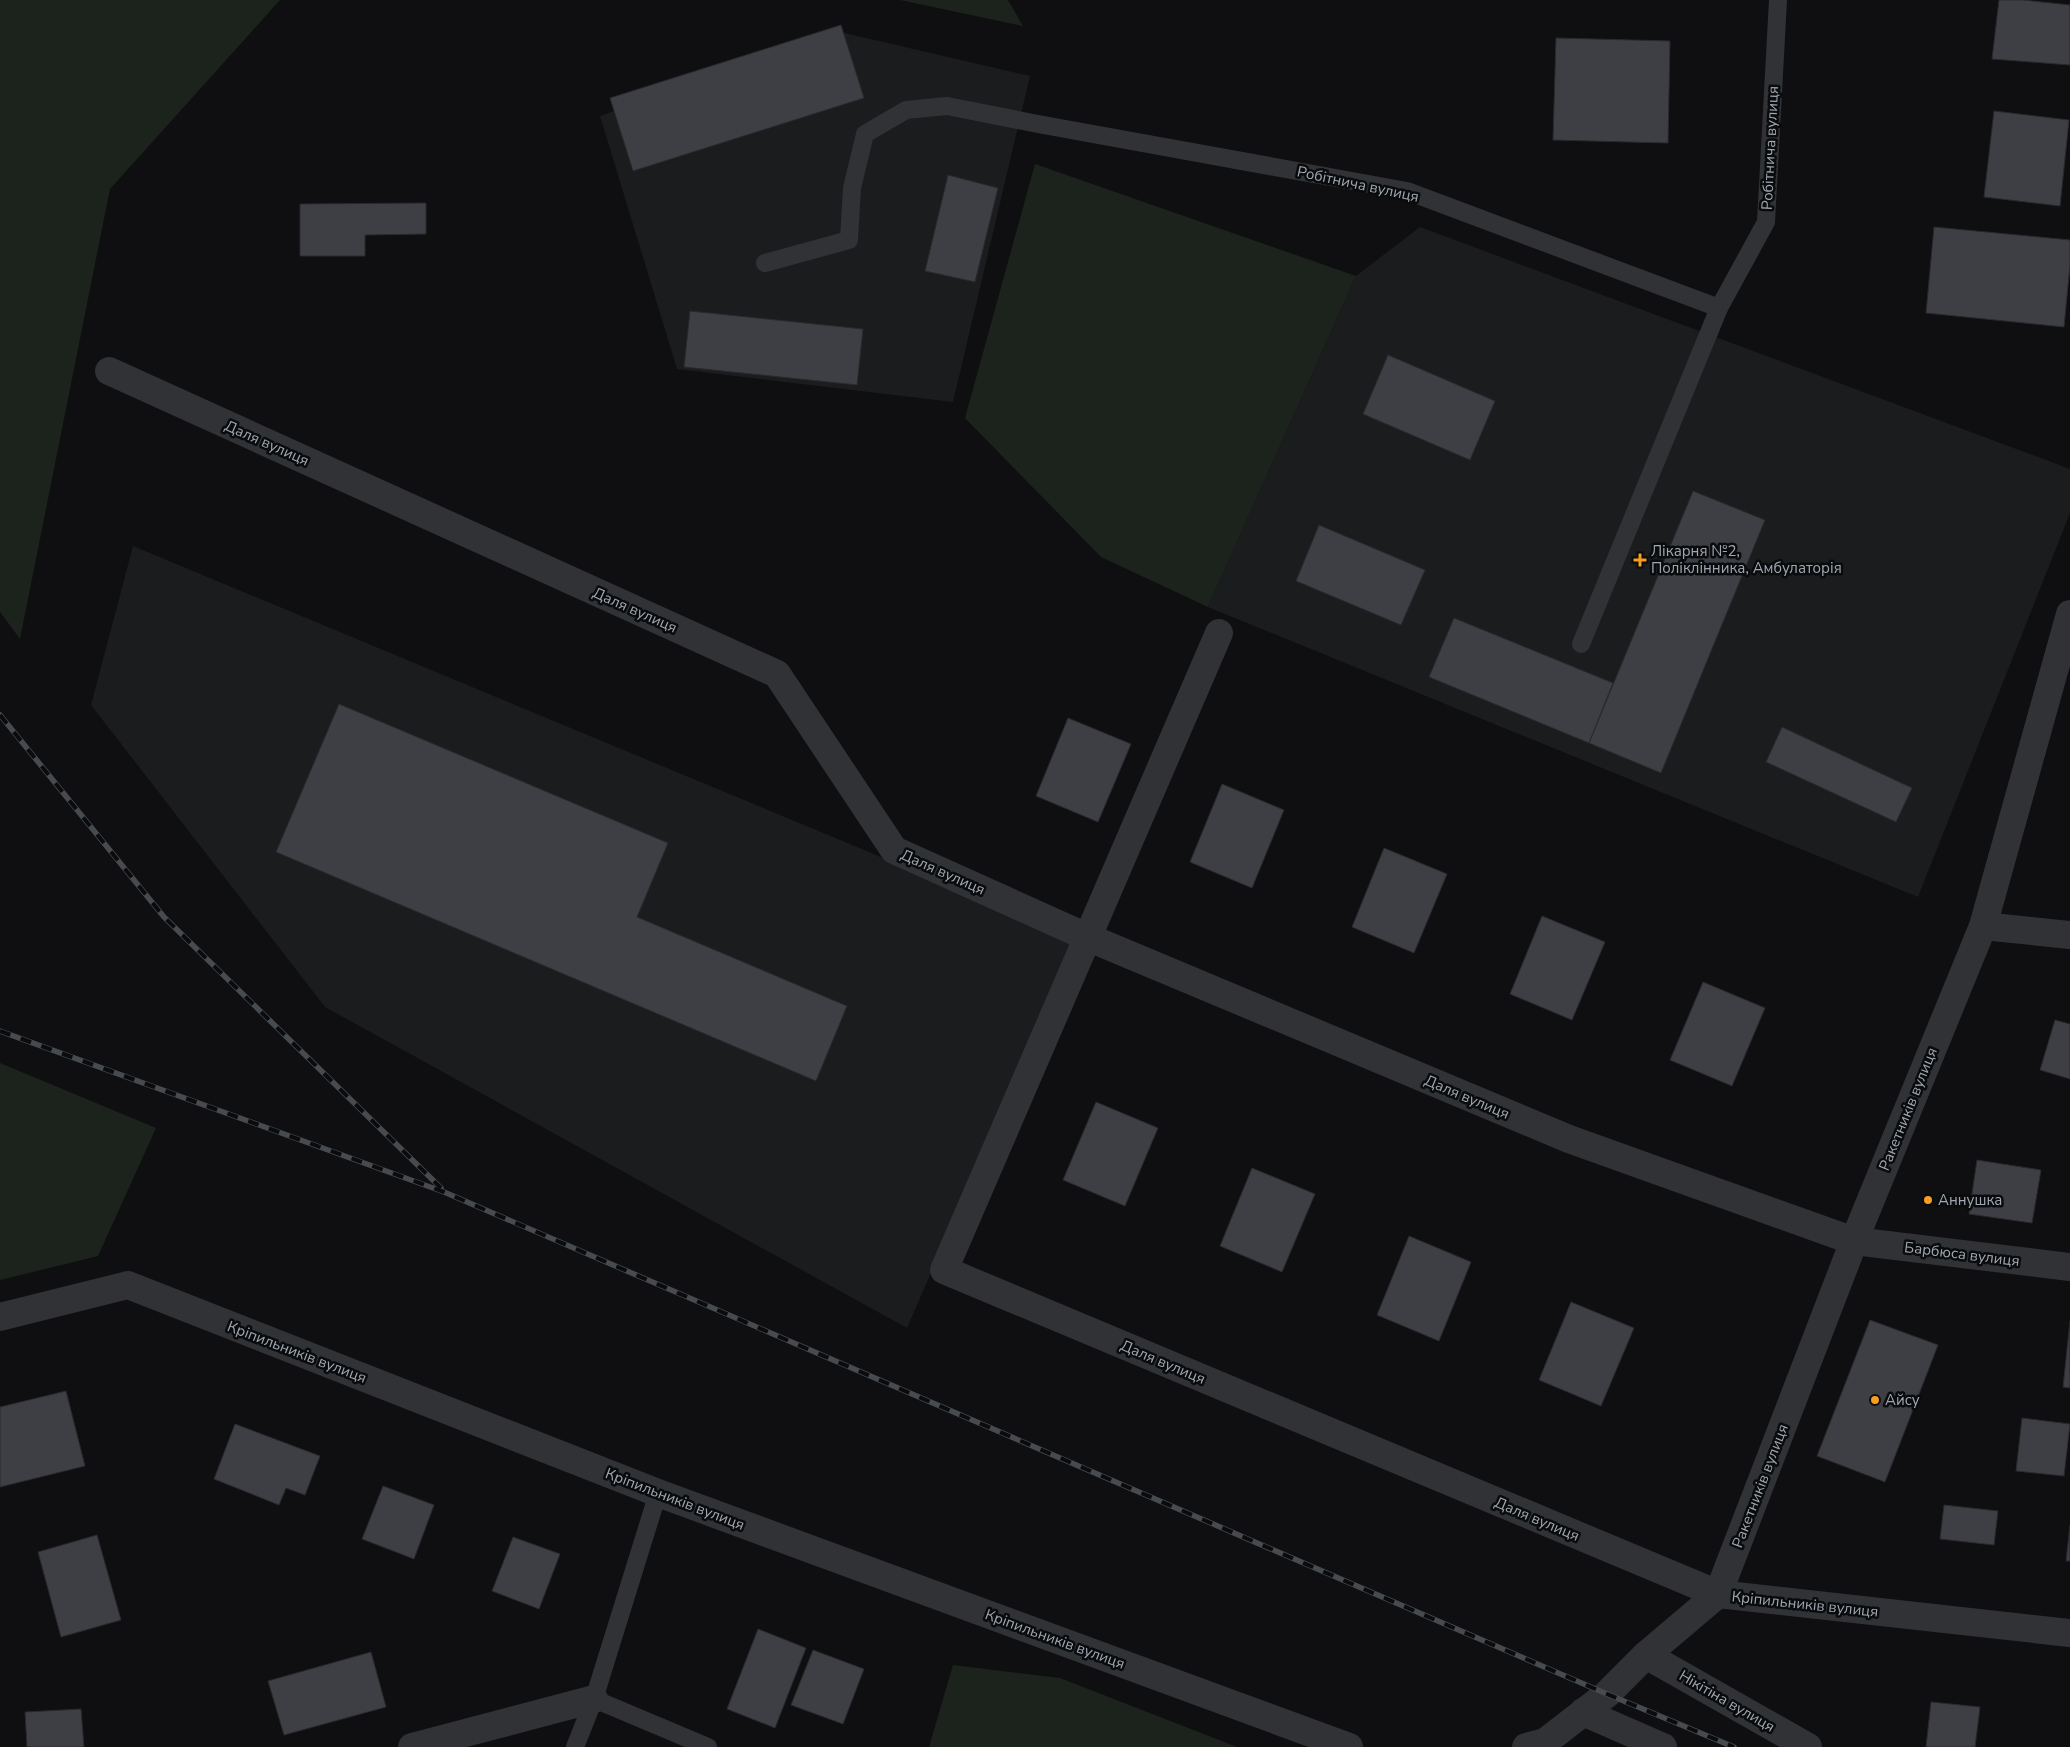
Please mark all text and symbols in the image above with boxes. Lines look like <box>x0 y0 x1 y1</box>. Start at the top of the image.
street label: Робітнича вулиця <box>1757 85 1783 211</box>
street label: Робітнича вулиця <box>1295 161 1421 207</box>
street label: Даля вулиця <box>222 415 312 471</box>
place label: Лікарня №2, Поліклінника, Амбулаторія <box>1651 541 1842 578</box>
marker: Лікарня №2, Поліклінника, Амбулаторія <box>1633 553 1647 567</box>
street label: Даля вулиця <box>590 582 680 638</box>
street label: Даля вулиця <box>898 844 988 900</box>
street label: Ракетників вулиця <box>1874 1044 1942 1174</box>
street label: Даля вулиця <box>1422 1070 1512 1124</box>
place label: Аннушка <box>1938 1190 2002 1210</box>
marker: Аннушка <box>1922 1194 1934 1206</box>
street label: Барбюса вулиця <box>1903 1237 2021 1271</box>
street label: Кріпильників вулиця <box>225 1316 369 1388</box>
street label: Даля вулиця <box>1118 1335 1208 1389</box>
place label: Айсу <box>1885 1390 1920 1410</box>
marker: Айсу <box>1869 1394 1881 1406</box>
street label: Ракетників вулиця <box>1727 1421 1793 1551</box>
street label: Кріпильників вулиця <box>603 1463 747 1535</box>
street label: Даля вулиця <box>1492 1492 1582 1546</box>
street label: Кріпильників вулиця <box>1731 1586 1879 1622</box>
street label: Кріпильників вулиця <box>982 1604 1128 1674</box>
street label: Нікітіна вулиця <box>1675 1665 1779 1737</box>

